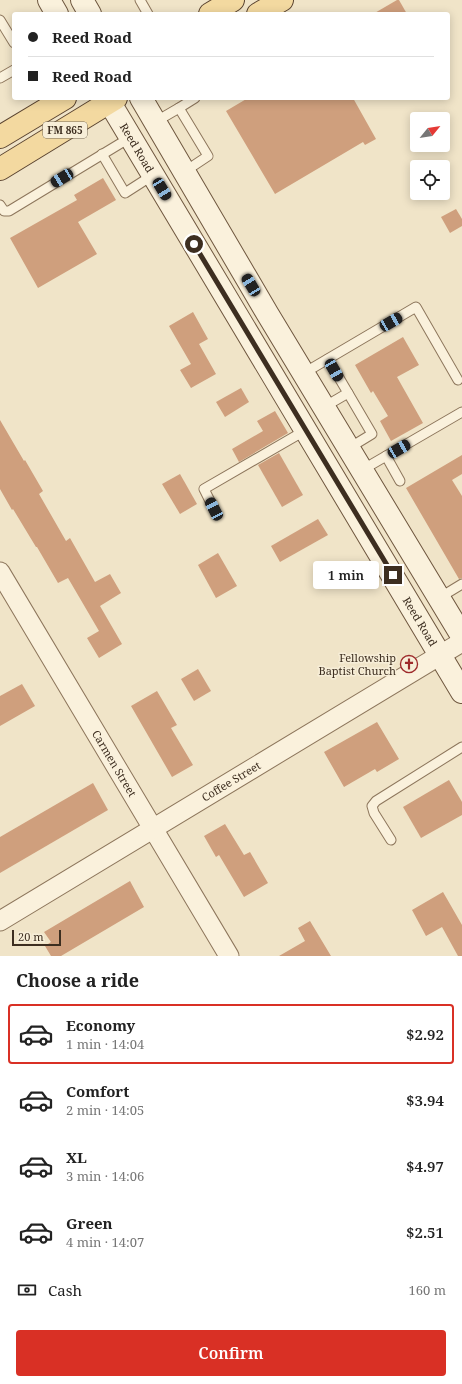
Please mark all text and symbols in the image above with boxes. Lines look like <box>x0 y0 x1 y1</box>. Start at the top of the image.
text: Reed Road <box>52 27 132 47</box>
text: Reed Road <box>52 66 132 86</box>
north arrow <box>410 112 450 152</box>
map controls <box>410 112 450 200</box>
street label: Reed Road <box>117 120 158 175</box>
road number: FM 865 <box>43 122 87 138</box>
button: locate <box>410 160 450 200</box>
car <box>49 167 75 189</box>
car <box>151 176 173 202</box>
route start <box>185 235 203 253</box>
car <box>240 272 262 298</box>
car <box>378 311 404 333</box>
car <box>323 357 345 383</box>
car <box>386 438 412 460</box>
car <box>203 496 225 522</box>
callout: 1 min <box>313 561 379 589</box>
text: 1 min <box>328 566 364 584</box>
route end <box>384 566 402 584</box>
street label: Reed Road <box>400 594 441 649</box>
place label: Fellowship Baptist Church <box>318 650 396 678</box>
church icon: Fellowship Baptist Church <box>399 654 419 674</box>
street label: Carmen Street <box>89 727 140 799</box>
street label: Coffee Street <box>199 757 263 805</box>
scale bar <box>12 928 61 947</box>
text: 20 m <box>18 929 44 944</box>
text: Choose a ride <box>16 968 139 992</box>
text: Economy <box>66 1015 135 1035</box>
icon: car <box>18 1016 54 1052</box>
text: $2.92 <box>406 1024 444 1044</box>
text: 1 min · 14:04 <box>66 1035 144 1053</box>
text: Comfort <box>66 1081 129 1101</box>
icon: car <box>18 1082 54 1118</box>
text: $3.94 <box>406 1090 444 1110</box>
text: 2 min · 14:05 <box>66 1101 144 1119</box>
text: XL <box>66 1147 87 1167</box>
icon: car <box>18 1148 54 1184</box>
text: $4.97 <box>406 1156 444 1176</box>
text: 3 min · 14:06 <box>66 1167 144 1185</box>
text: Green <box>66 1213 113 1233</box>
icon: car <box>18 1214 54 1250</box>
text: $2.51 <box>406 1222 444 1242</box>
text: 4 min · 14:07 <box>66 1233 144 1251</box>
icon: cash <box>16 1279 38 1301</box>
text: Cash <box>48 1280 82 1300</box>
text: 160 m <box>409 1281 446 1299</box>
button: Confirm <box>16 1330 446 1376</box>

